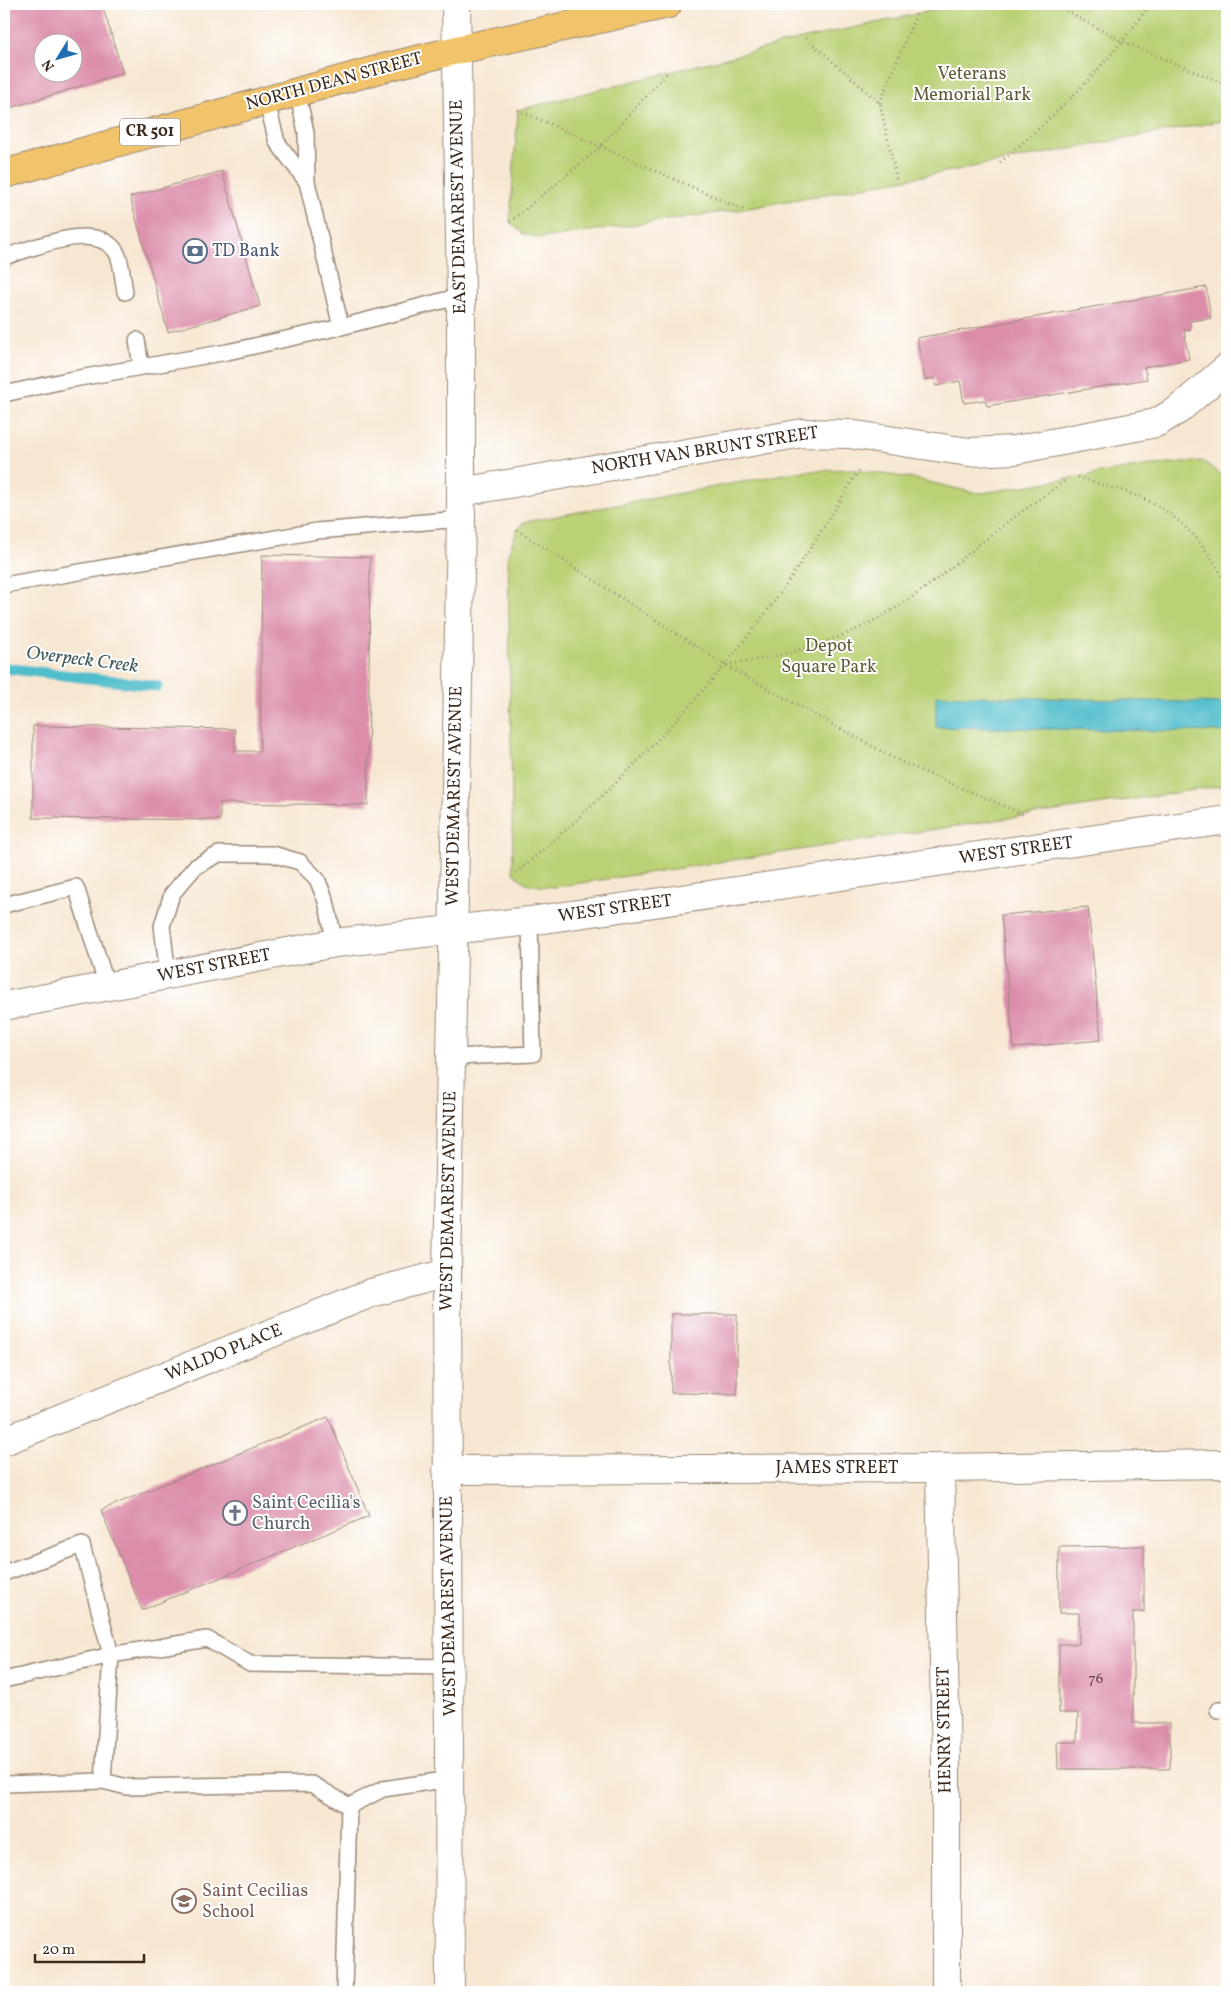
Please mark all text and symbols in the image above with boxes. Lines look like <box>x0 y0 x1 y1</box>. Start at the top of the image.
north arrow <box>32 32 82 82</box>
street label: NORTH DEAN STREET <box>243 46 425 118</box>
text: N <box>38 55 59 75</box>
park label: Veterans Memorial Park <box>913 62 1031 108</box>
street label: EAST DEMAREST AVENUE <box>445 99 473 315</box>
road number: CR 501 <box>120 118 180 146</box>
bank icon: TD Bank <box>182 238 208 264</box>
place label: TD Bank <box>212 239 280 264</box>
street label: NORTH VAN BRUNT STREET <box>590 421 821 481</box>
park label: Depot Square Park <box>781 634 877 680</box>
water label: Overpeck Creek <box>24 640 140 680</box>
street label: WEST DEMAREST AVENUE <box>441 685 469 906</box>
street label: WEST STREET <box>957 831 1075 871</box>
street label: WEST STREET <box>556 889 674 929</box>
street label: WEST STREET <box>155 943 273 989</box>
street label: WEST DEMAREST AVENUE <box>435 1090 463 1311</box>
street label: WALDO PLACE <box>162 1318 286 1388</box>
street label: JAMES STREET <box>775 1456 899 1481</box>
place label: Saint Cecilia's Church <box>252 1491 361 1537</box>
street label: WEST DEMAREST AVENUE <box>435 1495 463 1716</box>
church icon: Saint Cecilia's Church <box>222 1500 248 1526</box>
street label: HENRY STREET <box>931 1666 959 1794</box>
house number: 76 <box>1089 1669 1103 1690</box>
place label: Saint Cecilias School <box>202 1879 308 1925</box>
school or university icon: Saint Cecilias School <box>171 1888 197 1914</box>
scale bar <box>35 1931 144 1963</box>
text: 20 m <box>42 1940 75 1961</box>

